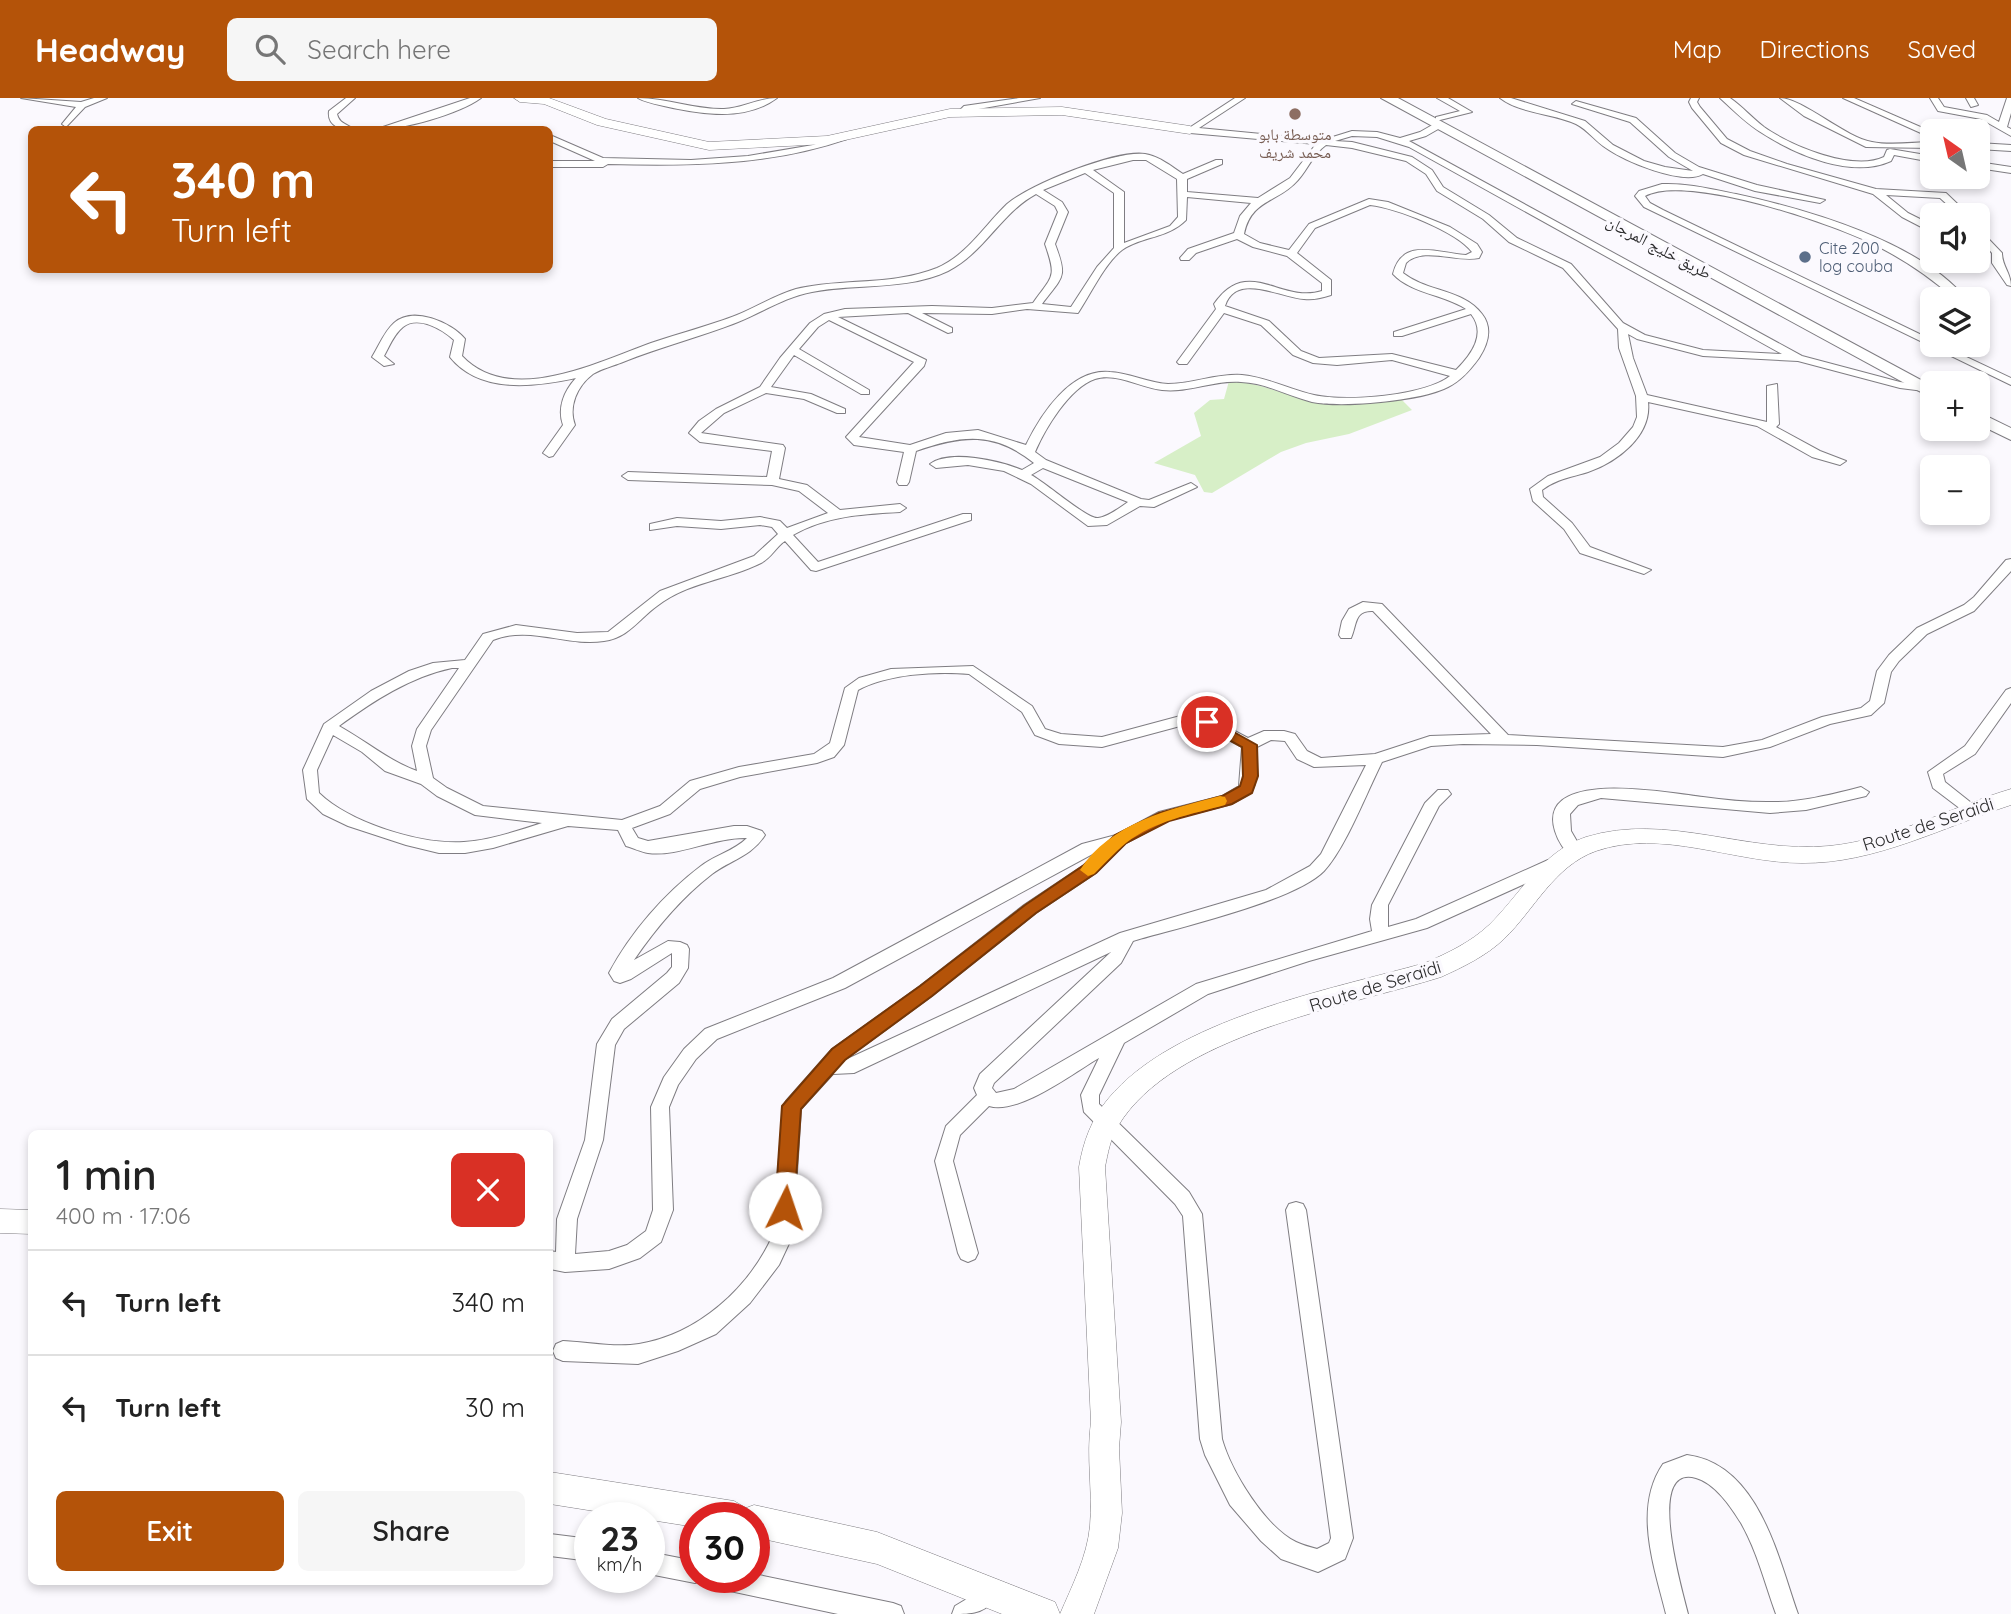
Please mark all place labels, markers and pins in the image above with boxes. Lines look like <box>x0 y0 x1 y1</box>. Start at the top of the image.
marker: متوسطة بابو محمد شريف <box>1287 106 1303 122</box>
place label: متوسطة بابو محمد شريف <box>1258 124 1332 162</box>
place label: Cite 200 log couba <box>1819 238 1893 276</box>
marker: Cite 200 log couba <box>1797 249 1813 265</box>
pin <box>1177 692 1237 752</box>

